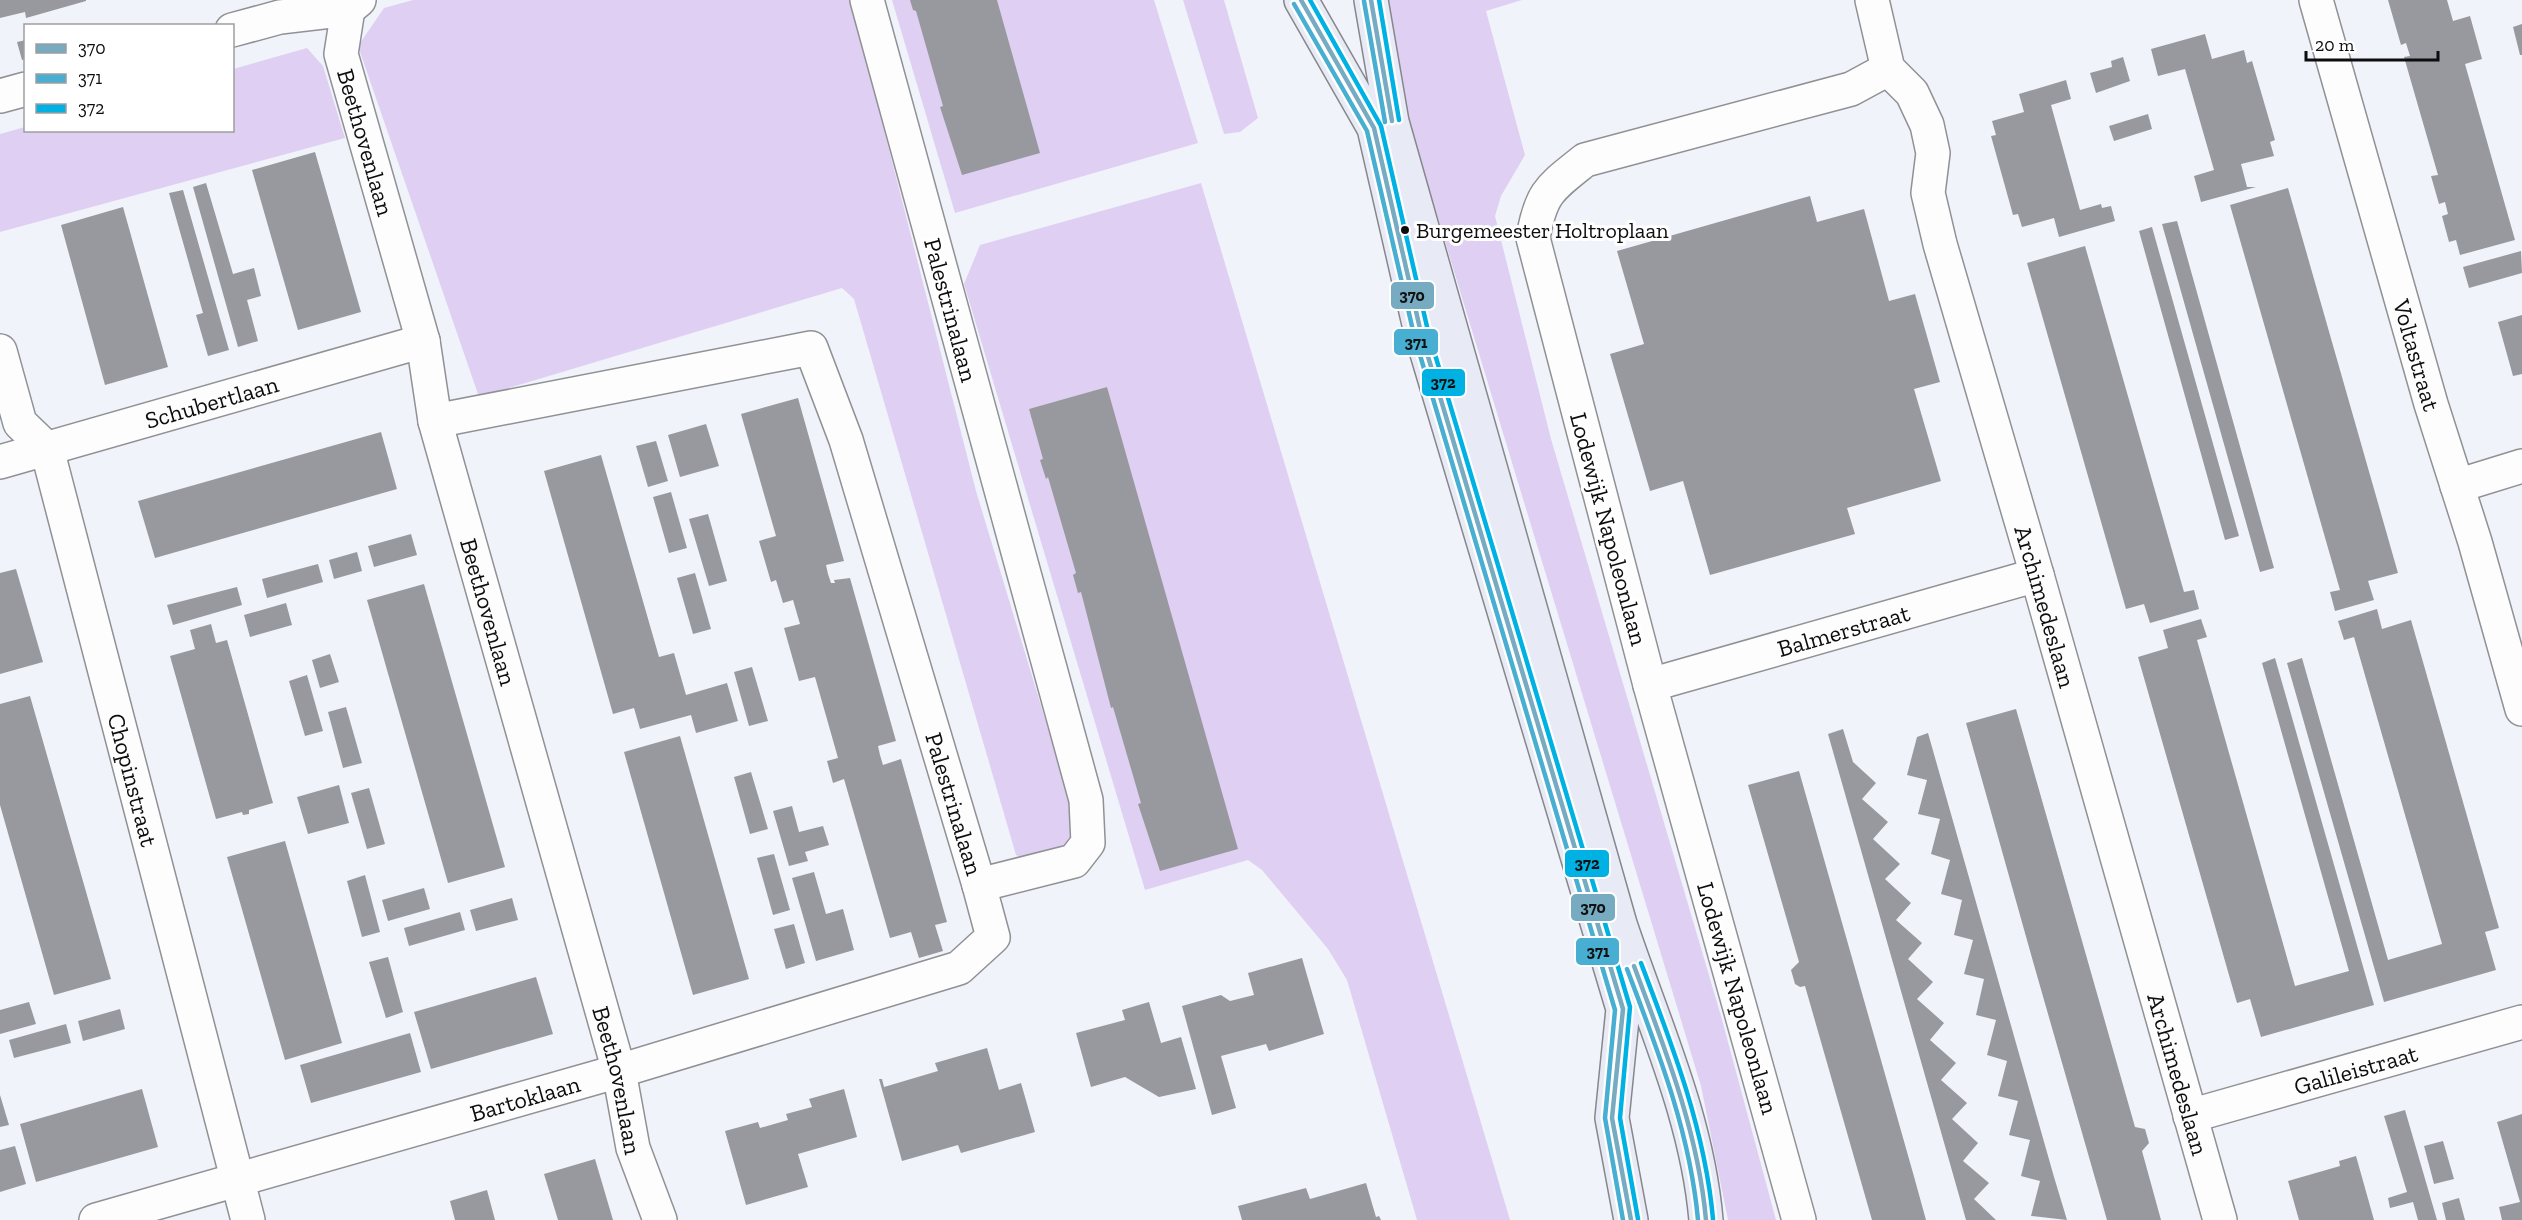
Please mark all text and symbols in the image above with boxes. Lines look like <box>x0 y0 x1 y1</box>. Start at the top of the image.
legend <box>24 24 234 132</box>
scale bar <box>2306 24 2438 62</box>
text: 20 m <box>2315 34 2355 56</box>
text: 370 <box>78 37 106 59</box>
street label: Beethovenlaan <box>331 65 401 219</box>
text: 371 <box>78 67 102 89</box>
text: 372 <box>78 97 105 119</box>
place label: Burgemeester Holtroplaan <box>1416 217 1669 244</box>
marker: Burgemeester Holtroplaan <box>1399 224 1411 236</box>
street label: Palestrinalaan <box>918 235 984 385</box>
line badge: 370 <box>1390 281 1435 310</box>
text: 370 <box>1399 286 1425 305</box>
street label: Voltastraat <box>2387 295 2447 415</box>
line badge: 371 <box>1393 328 1439 356</box>
text: 371 <box>1405 333 1428 352</box>
line badge: 372 <box>1421 368 1466 397</box>
street label: Schubertlaan <box>142 369 282 434</box>
text: 372 <box>1430 373 1456 392</box>
street label: Lodewijk Napoleonlaan <box>1564 409 1654 649</box>
street label: Archimedeslaan <box>2009 522 2083 691</box>
street label: Beethovenlaan <box>454 535 524 689</box>
street label: Balmerstraat <box>1774 597 1913 663</box>
street label: Chopinstraat <box>102 710 165 850</box>
street label: Palestrinalaan <box>920 729 990 879</box>
line badge: 372 <box>1564 849 1610 878</box>
text: 372 <box>1574 854 1600 873</box>
street label: Lodewijk Napoleonlaan <box>1691 879 1785 1118</box>
line badge: 370 <box>1570 893 1616 922</box>
text: 370 <box>1580 898 1606 917</box>
line badge: 371 <box>1575 937 1620 966</box>
text: 371 <box>1587 942 1610 961</box>
street label: Archimedeslaan <box>2142 990 2215 1159</box>
street label: Beethovenlaan <box>587 1002 648 1157</box>
street label: Galileistraat <box>2290 1038 2421 1100</box>
street label: Bartoklaan <box>467 1068 584 1127</box>

